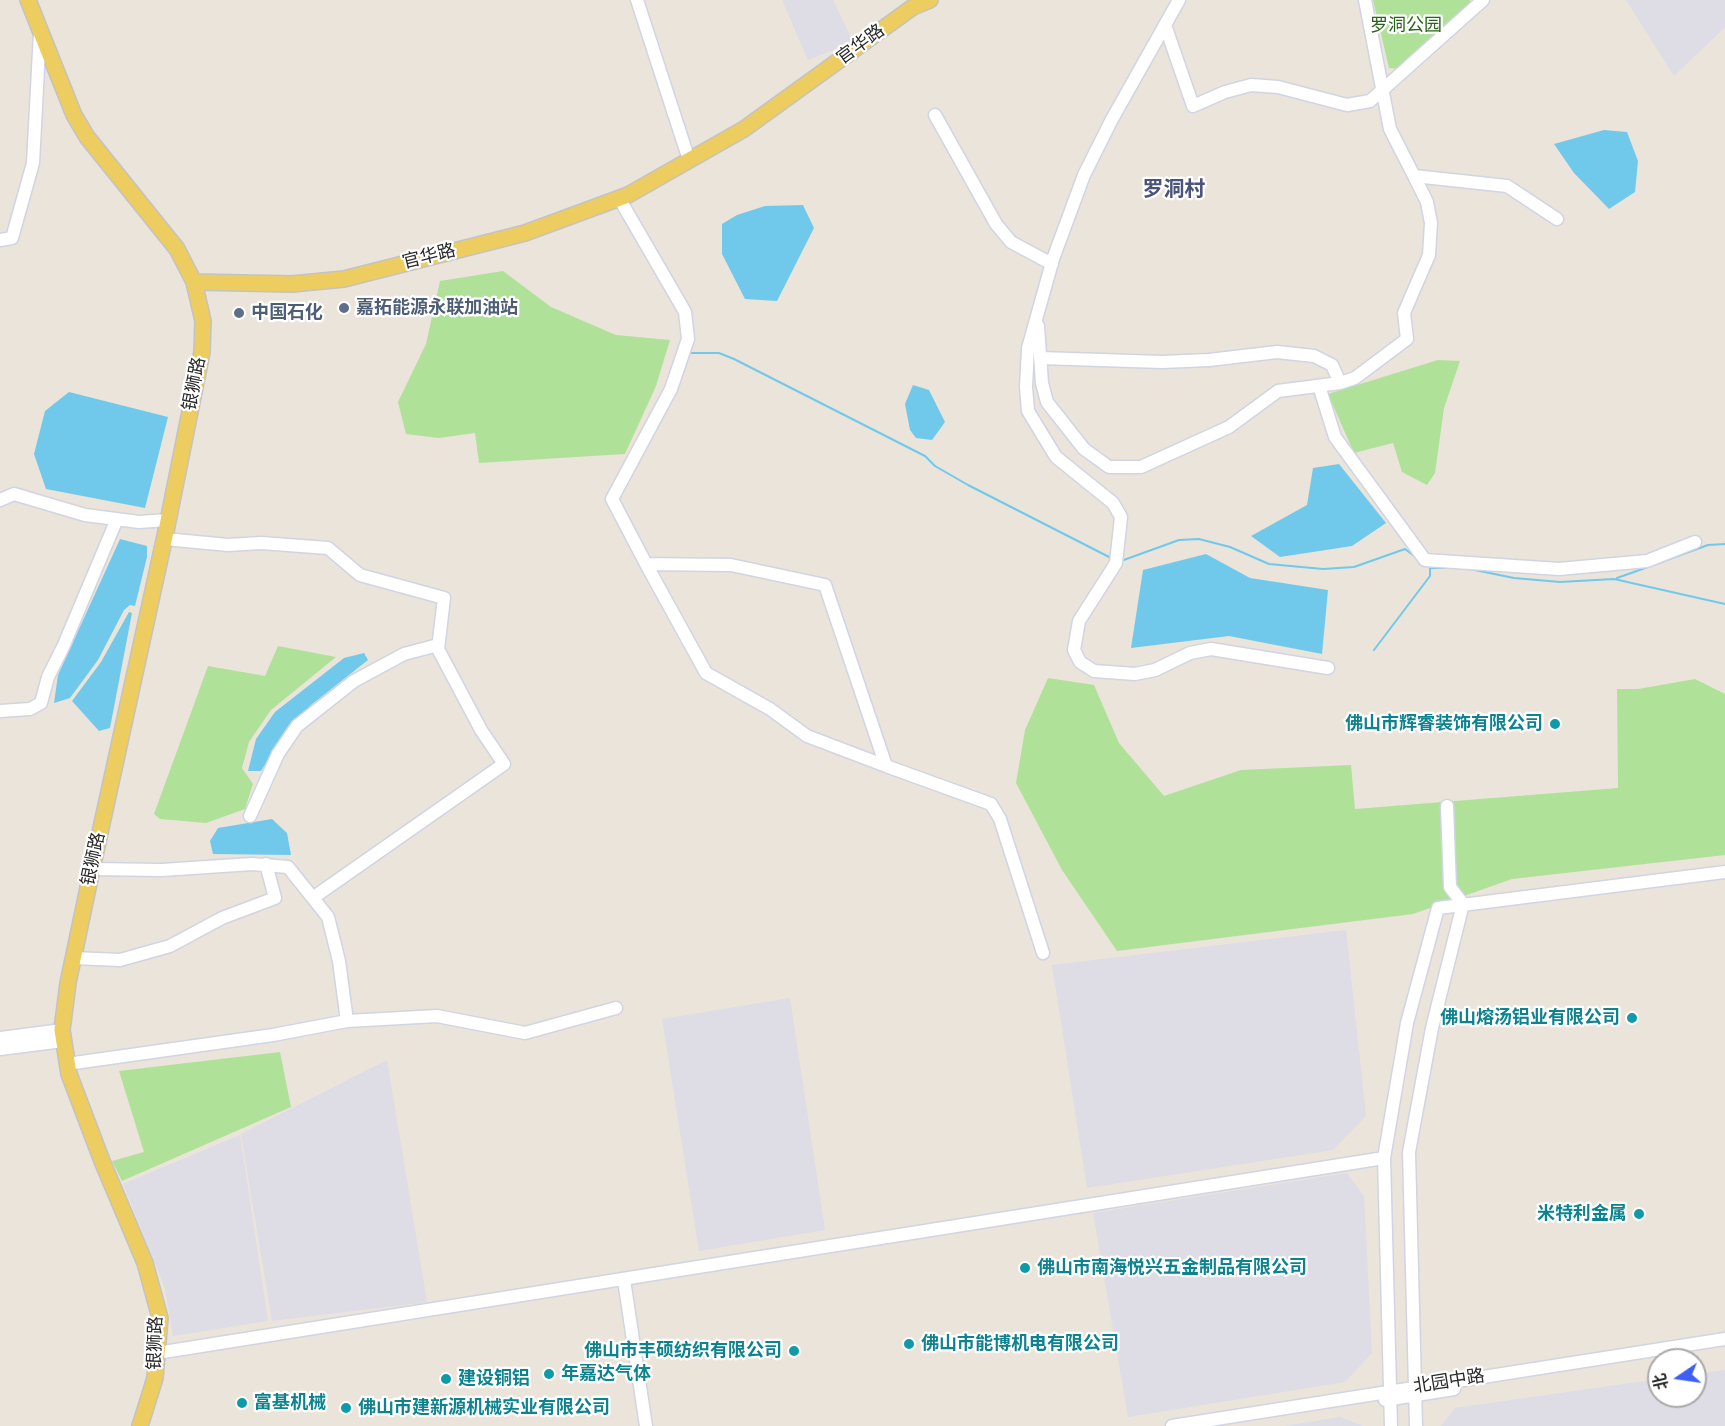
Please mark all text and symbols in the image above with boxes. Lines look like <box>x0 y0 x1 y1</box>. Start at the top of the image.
park label: 罗洞公园 <box>1370 15 1442 37</box>
street label: 官华路 <box>833 20 889 70</box>
district label: 罗洞村 <box>1143 177 1205 203</box>
street label: 官华路 <box>400 240 458 274</box>
place label: 嘉拓能源永联加油站 <box>356 297 518 319</box>
marker: 嘉拓能源永联加油站 <box>337 301 351 315</box>
place label: 中国石化 <box>251 302 323 324</box>
marker: 中国石化 <box>232 306 246 320</box>
street label: 银狮路 <box>179 355 211 413</box>
place label: 佛山市辉睿装饰有限公司 <box>1345 713 1543 735</box>
marker: 佛山市辉睿装饰有限公司 <box>1548 717 1562 731</box>
street label: 银狮路 <box>78 830 110 888</box>
place label: 佛山熔汤铝业有限公司 <box>1440 1007 1620 1029</box>
marker: 佛山熔汤铝业有限公司 <box>1625 1011 1639 1025</box>
place label: 米特利金属 <box>1537 1203 1627 1225</box>
marker: 米特利金属 <box>1632 1207 1646 1221</box>
place label: 佛山市南海悦兴五金制品有限公司 <box>1037 1257 1307 1279</box>
marker: 佛山市南海悦兴五金制品有限公司 <box>1018 1261 1032 1275</box>
street label: 银狮路 <box>144 1316 168 1370</box>
place label: 佛山市能博机电有限公司 <box>921 1333 1119 1355</box>
marker: 佛山市能博机电有限公司 <box>902 1337 916 1351</box>
place label: 佛山市丰硕纺织有限公司 <box>584 1340 782 1362</box>
marker: 佛山市丰硕纺织有限公司 <box>787 1344 801 1358</box>
north arrow <box>1647 1348 1707 1408</box>
place label: 年嘉达气体 <box>561 1363 651 1385</box>
street label: 北园中路 <box>1412 1366 1486 1398</box>
marker: 年嘉达气体 <box>542 1367 556 1381</box>
place label: 建设铜铝 <box>458 1368 530 1390</box>
marker: 建设铜铝 <box>439 1372 453 1386</box>
text: 北 <box>1650 1372 1673 1392</box>
place label: 富基机械 <box>254 1392 326 1414</box>
marker: 富基机械 <box>235 1396 249 1410</box>
place label: 佛山市建新源机械实业有限公司 <box>358 1397 610 1419</box>
marker: 佛山市建新源机械实业有限公司 <box>339 1401 353 1415</box>

